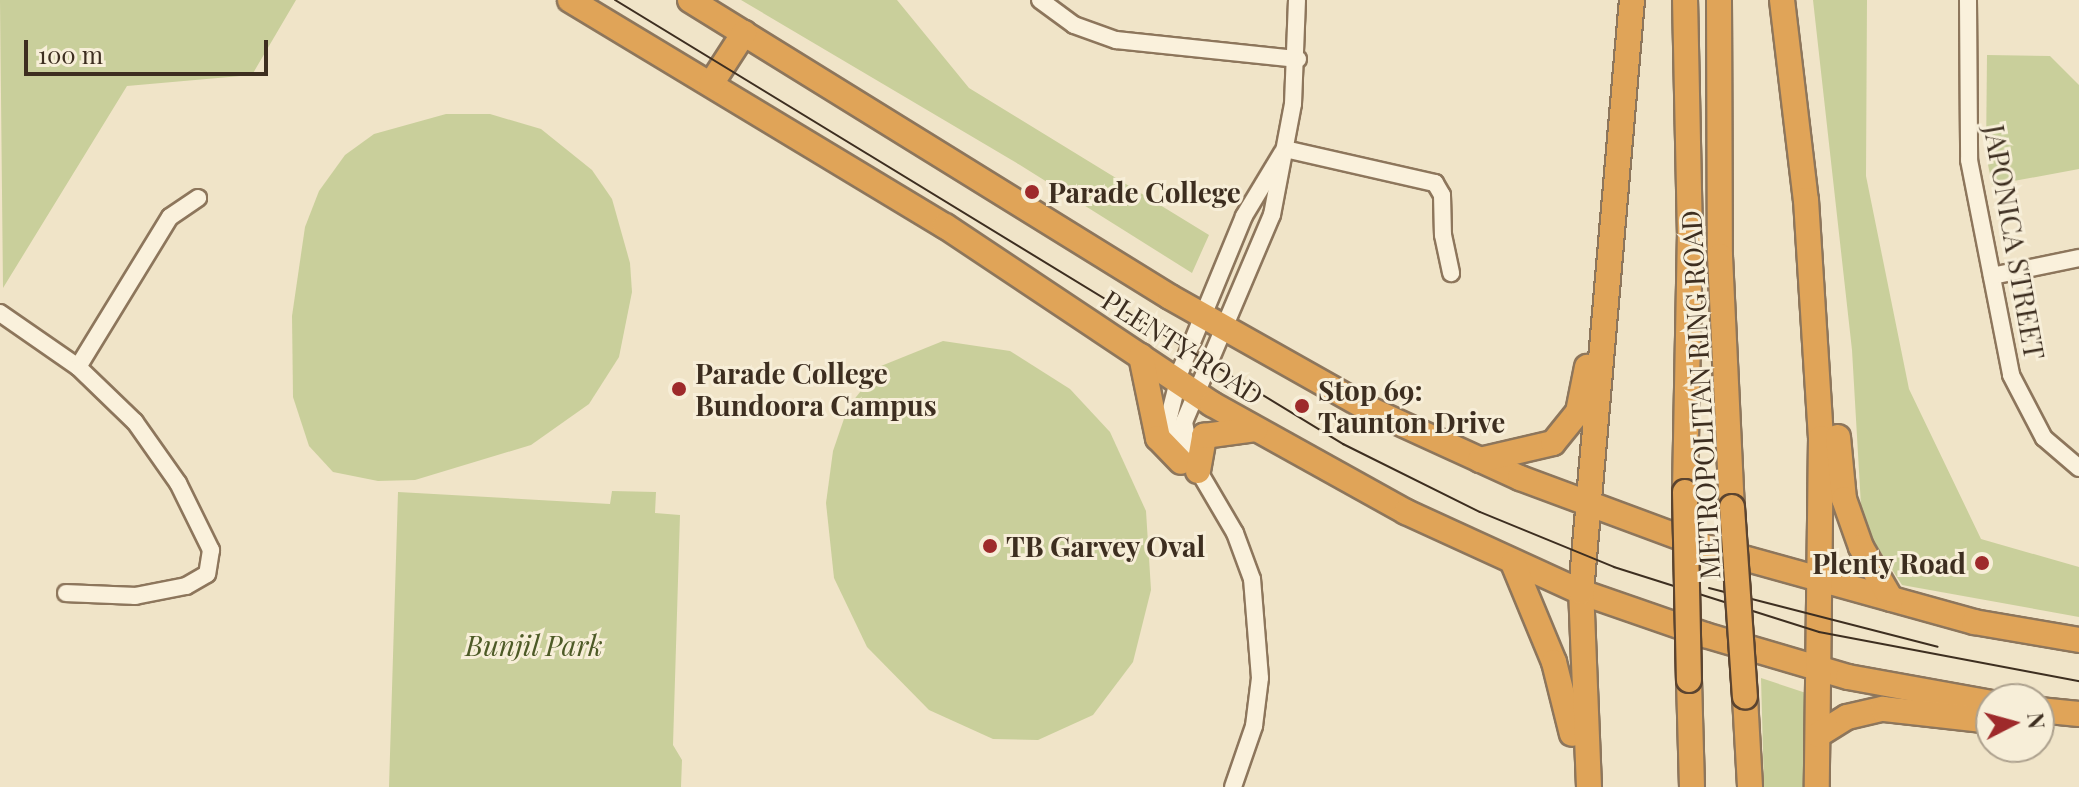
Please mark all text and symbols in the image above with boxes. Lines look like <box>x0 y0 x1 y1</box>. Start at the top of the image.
scale bar <box>28 24 272 74</box>
text: 100 m <box>38 38 103 70</box>
street label: JAPONICA STREET <box>1978 122 2052 362</box>
place label: Parade College <box>1048 175 1241 209</box>
marker: Parade College <box>1023 183 1041 201</box>
street label: METROPOLITAN RING ROAD <box>1674 209 1726 581</box>
street label: PLENTY ROAD <box>1096 282 1270 412</box>
place label: Parade College Bundoora Campus <box>695 356 937 422</box>
place label: Stop 69: Taunton Drive <box>1318 373 1505 439</box>
marker: Parade College Bundoora Campus <box>670 380 688 398</box>
marker: Stop 69: Taunton Drive <box>1293 397 1311 415</box>
place label: TB Garvey Oval <box>1006 529 1206 563</box>
marker: TB Garvey Oval <box>981 537 999 555</box>
place label: Plenty Road <box>1811 546 1966 580</box>
marker: Plenty Road <box>1973 554 1991 572</box>
park label: Bunjil Park <box>465 628 603 662</box>
north arrow <box>1975 683 2055 763</box>
text: N <box>2021 711 2053 730</box>

